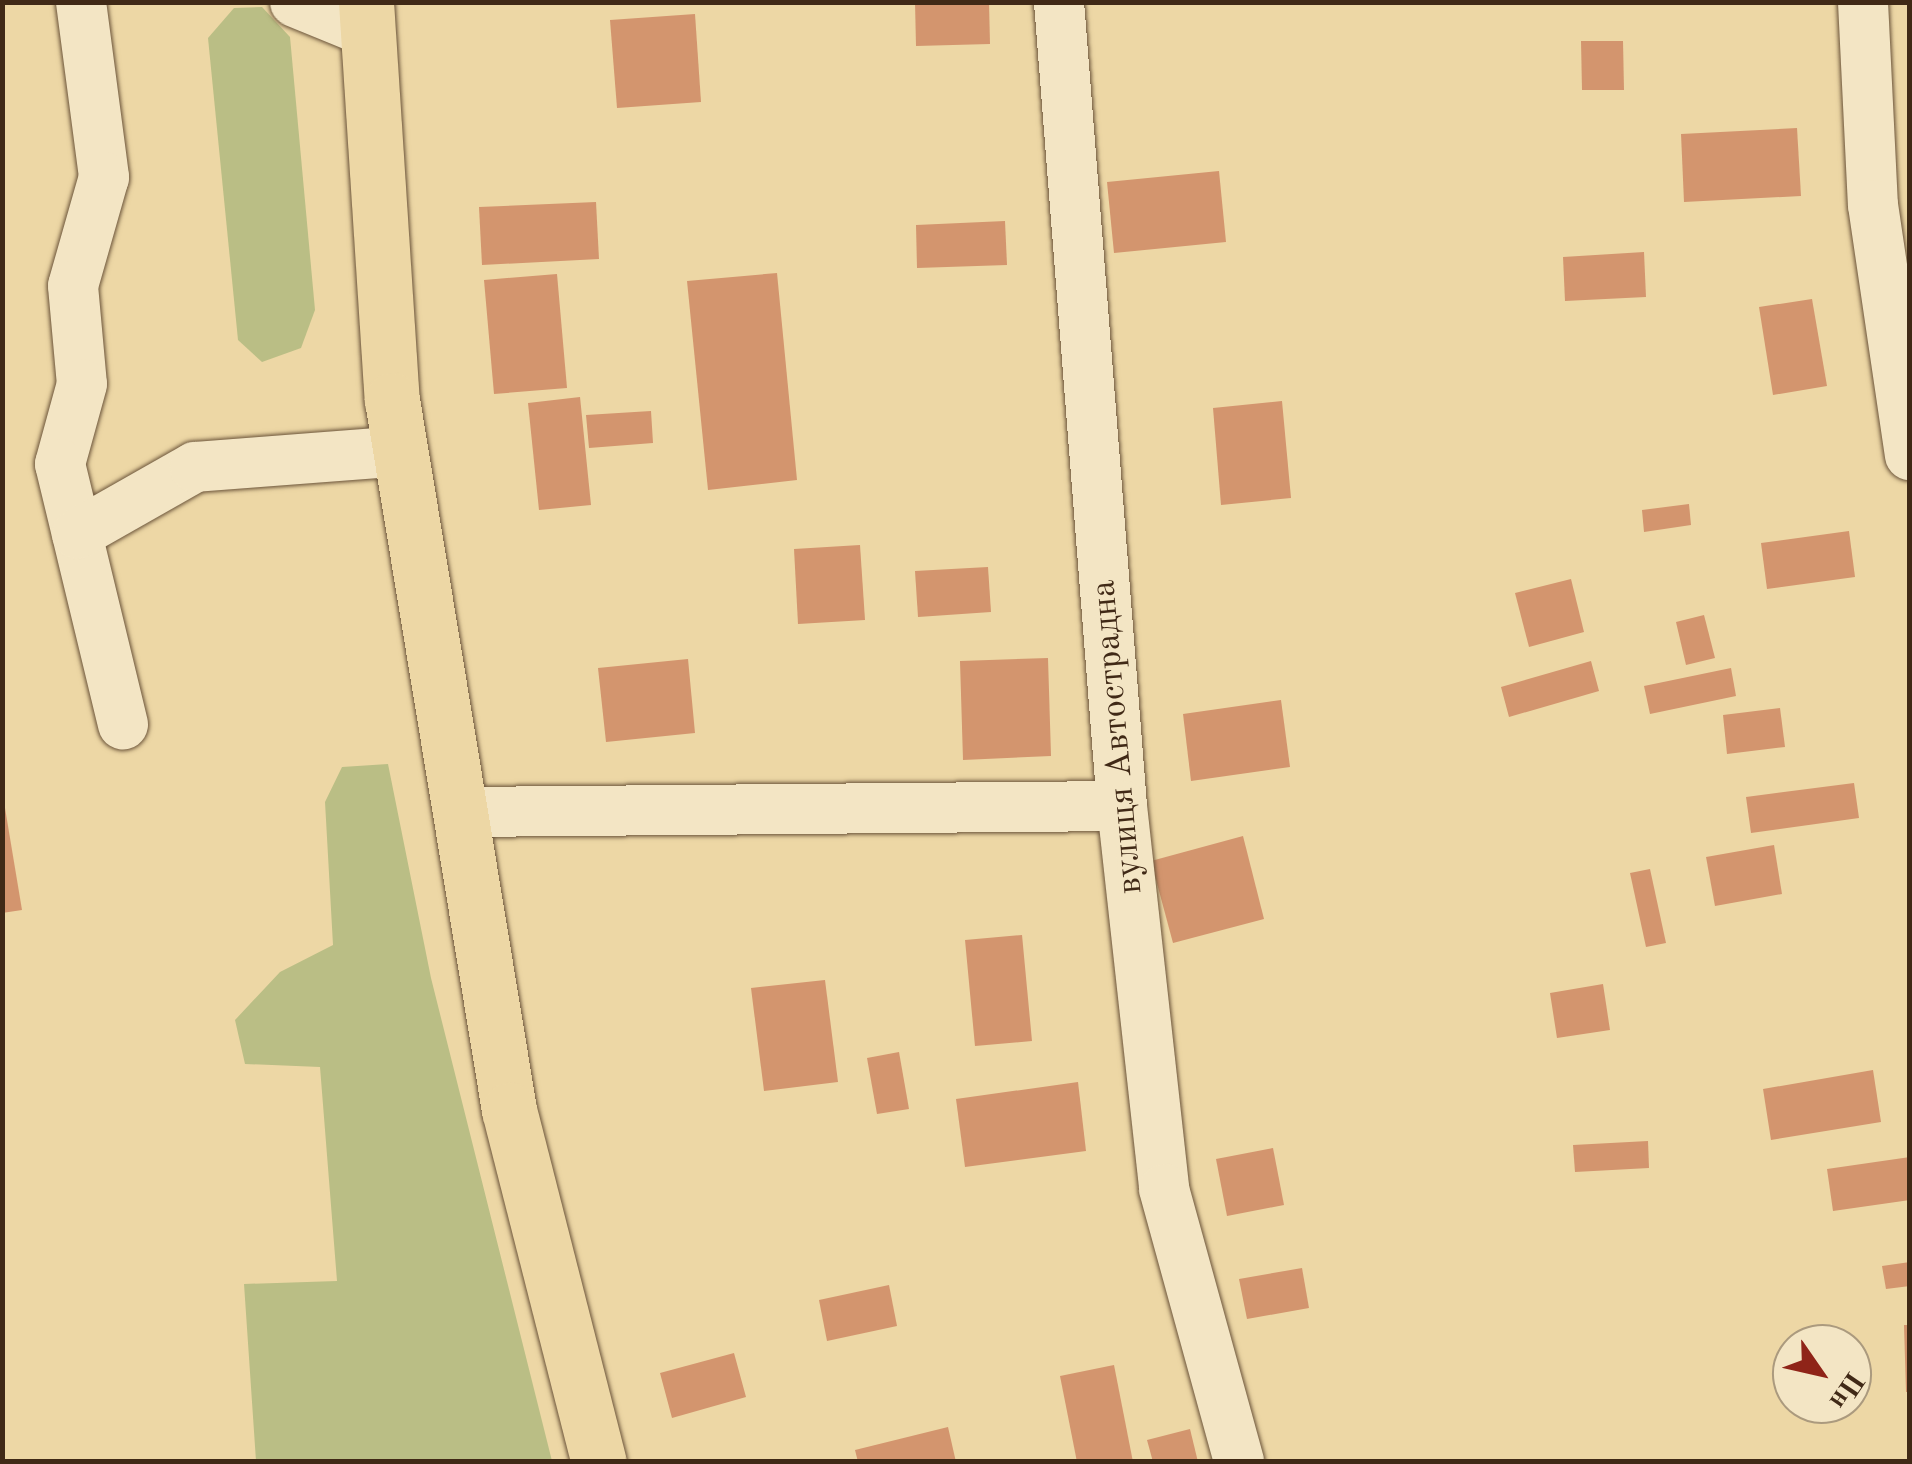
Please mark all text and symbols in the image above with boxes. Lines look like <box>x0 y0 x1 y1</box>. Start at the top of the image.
street label: вулиця Автострадна <box>1083 578 1153 896</box>
north arrow <box>1772 1324 1872 1424</box>
text: Пн <box>1823 1366 1868 1413</box>

